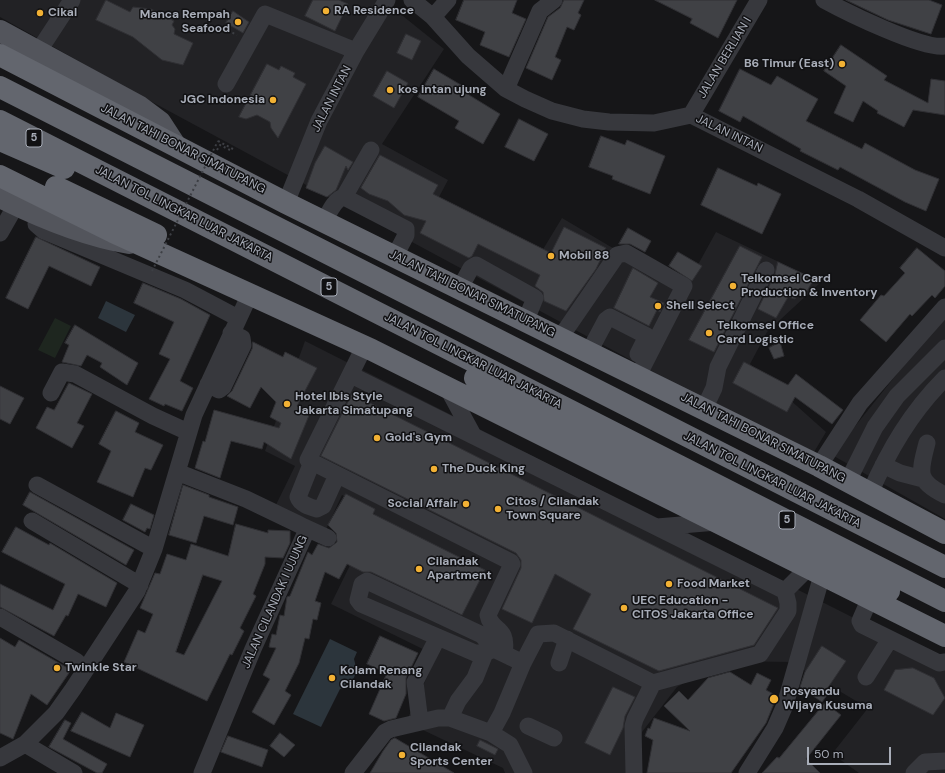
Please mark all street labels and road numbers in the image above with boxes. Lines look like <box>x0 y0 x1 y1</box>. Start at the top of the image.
street label: JALAN BERLIAN I <box>695 15 755 101</box>
street label: JALAN INTAN <box>309 63 355 135</box>
street label: JALAN TAHI BONAR SIMATUPANG <box>98 101 268 197</box>
street label: JALAN INTAN <box>693 112 765 156</box>
road number: 5 <box>26 129 42 147</box>
street label: JALAN TOL LINGKAR LUAR JAKARTA <box>93 163 275 265</box>
street label: JALAN TAHI BONAR SIMATUPANG <box>387 247 557 341</box>
road number: 5 <box>321 278 337 296</box>
street label: JALAN TOL LINGKAR LUAR JAKARTA <box>382 310 564 412</box>
street label: JALAN TAHI BONAR SIMATUPANG <box>678 390 848 486</box>
street label: JALAN TOL LINGKAR LUAR JAKARTA <box>681 429 863 531</box>
road number: 5 <box>779 511 795 529</box>
street label: JALAN CILANDAK I UJUNG <box>239 533 311 671</box>

